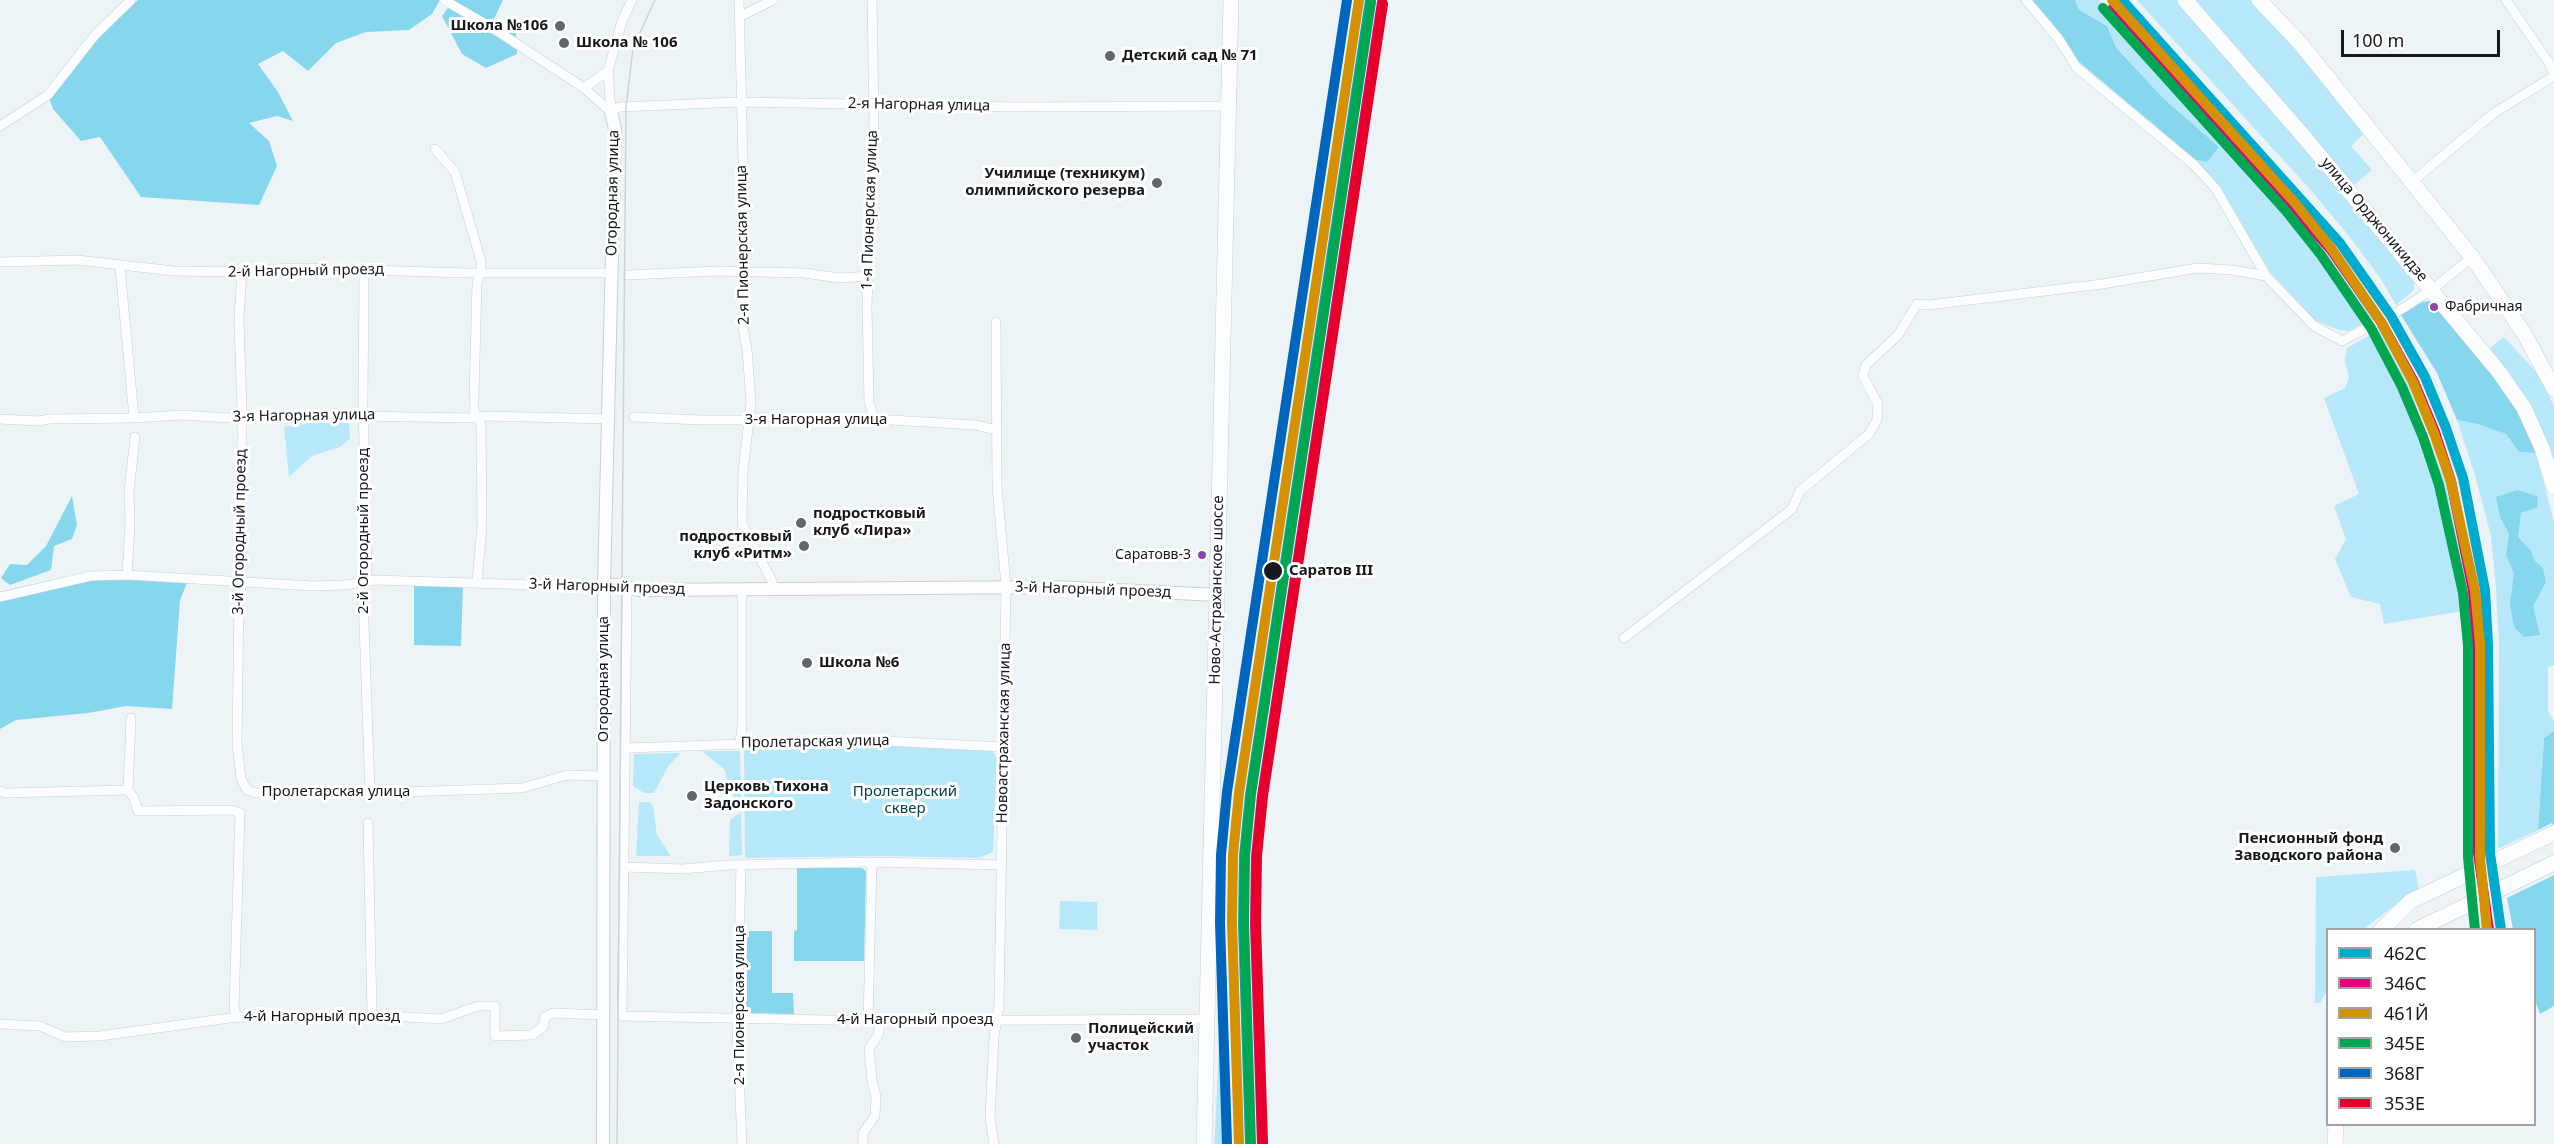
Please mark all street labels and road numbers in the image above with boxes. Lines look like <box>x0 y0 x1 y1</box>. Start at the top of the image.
street label: 2-я Нагорная улица <box>848 95 990 115</box>
street label: Огородная улица <box>603 130 623 256</box>
street label: 1-я Пионерская улица <box>858 130 882 290</box>
street label: улица Орджоникидзе <box>2317 154 2431 286</box>
street label: 2-я Пионерская улица <box>733 165 753 325</box>
street label: 2-й Нагорный проезд <box>228 261 384 281</box>
street label: 3-я Нагорная улица <box>233 406 375 426</box>
street label: 3-я Нагорная улица <box>745 411 887 429</box>
street label: 2-й Огородный проезд <box>355 448 373 614</box>
street label: 3-й Огородный проезд <box>230 449 250 615</box>
street label: Ново-Астраханское шоссе <box>1206 495 1228 685</box>
street label: 3-й Нагорный проезд <box>529 575 685 599</box>
street label: 3-й Нагорный проезд <box>1015 578 1171 602</box>
street label: Огородная улица <box>595 616 613 742</box>
street label: Новоастраханская улица <box>993 643 1015 823</box>
street label: Пролетарская улица <box>740 732 890 752</box>
street label: Пролетарская улица <box>262 783 410 801</box>
street label: 2-я Пионерская улица <box>731 925 749 1085</box>
street label: 4-й Нагорный проезд <box>244 1008 400 1026</box>
street label: 4-й Нагорный проезд <box>837 1011 993 1029</box>

